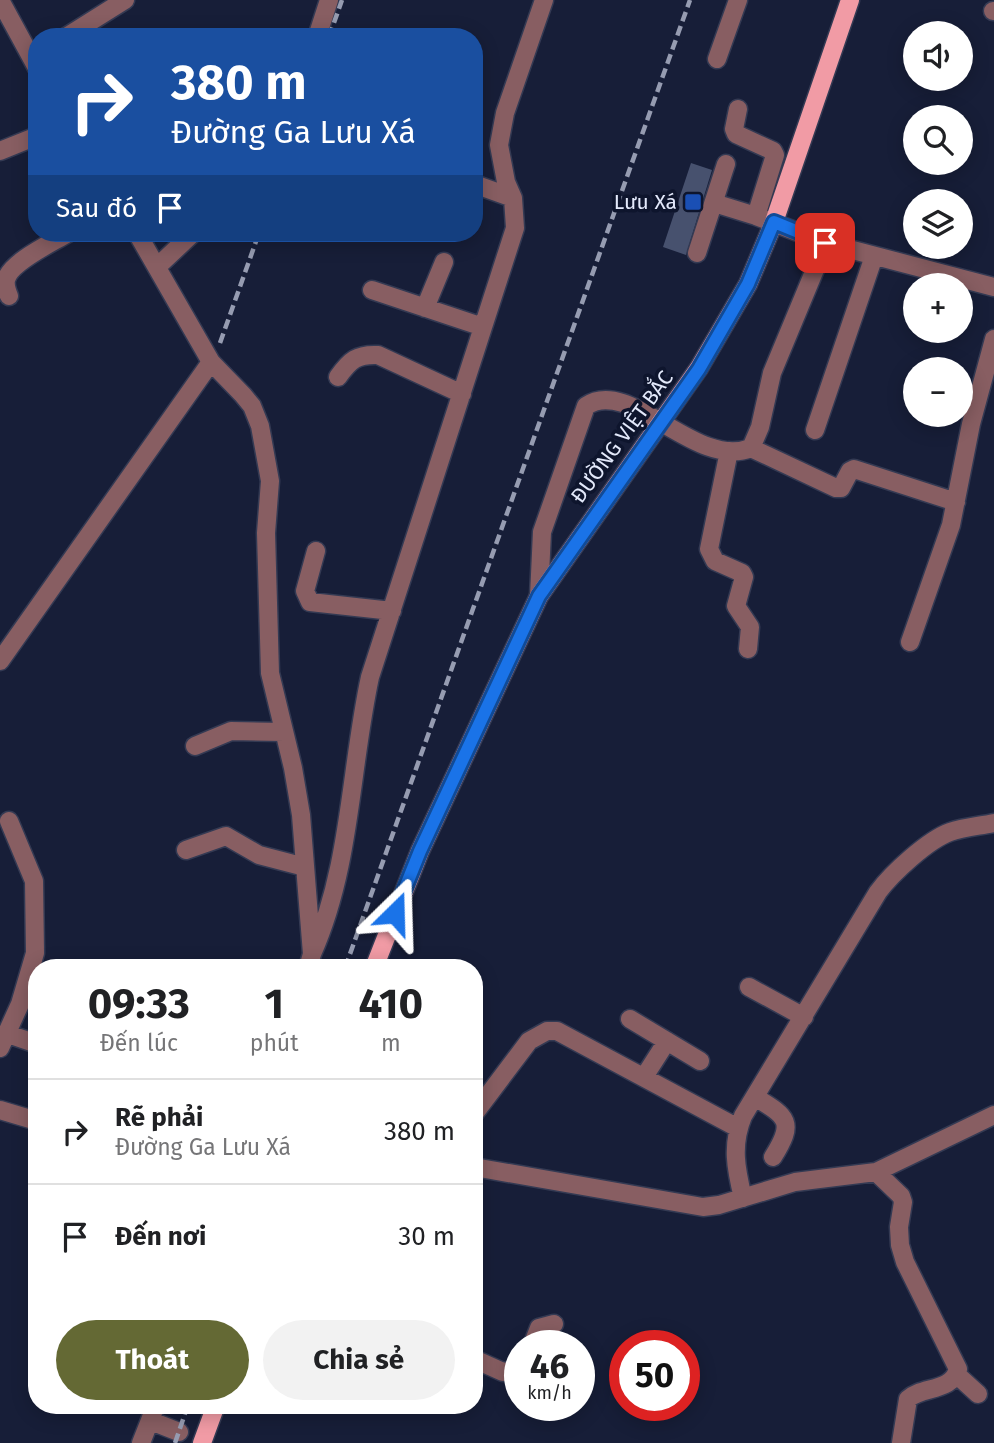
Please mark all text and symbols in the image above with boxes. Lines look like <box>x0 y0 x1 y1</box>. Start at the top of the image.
map controls <box>903 21 973 427</box>
button: sound <box>903 21 973 91</box>
text: 380 m <box>171 53 307 112</box>
icon: right <box>56 56 147 147</box>
button: search <box>903 105 973 175</box>
text: Đường Ga Lưu Xá <box>171 113 416 151</box>
icon: arrive <box>151 189 189 227</box>
place label: Lưu Xá <box>614 189 677 215</box>
button: layers <box>903 189 973 259</box>
marker: Lưu Xá <box>683 192 703 212</box>
text: Sau đó <box>56 193 137 224</box>
pin <box>795 213 855 273</box>
icon: arrive <box>806 224 844 262</box>
button: + <box>903 273 973 343</box>
button: − <box>903 357 973 427</box>
street label: ĐƯỜNG VIỆT BẮC <box>564 364 679 508</box>
position arrow <box>358 876 432 950</box>
text: 09:33 <box>88 979 190 1029</box>
text: 1 <box>264 979 284 1029</box>
text: 410 <box>358 979 423 1029</box>
text: Đến lúc <box>100 1029 178 1057</box>
text: phút <box>250 1029 299 1057</box>
text: m <box>381 1029 401 1057</box>
text: Rẽ phải <box>115 1102 203 1133</box>
icon: right <box>56 1113 94 1151</box>
text: 380 m <box>384 1116 455 1147</box>
text: Đường Ga Lưu Xá <box>115 1133 291 1161</box>
icon: arrive <box>56 1218 94 1256</box>
text: Đến nơi <box>115 1221 206 1252</box>
text: 30 m <box>398 1221 455 1252</box>
button: Thoát <box>56 1320 249 1400</box>
button: Chia sẻ <box>263 1320 455 1400</box>
speed limit sign: 50 <box>609 1330 700 1421</box>
text: 46 <box>530 1345 569 1387</box>
text: km/h <box>527 1382 572 1404</box>

